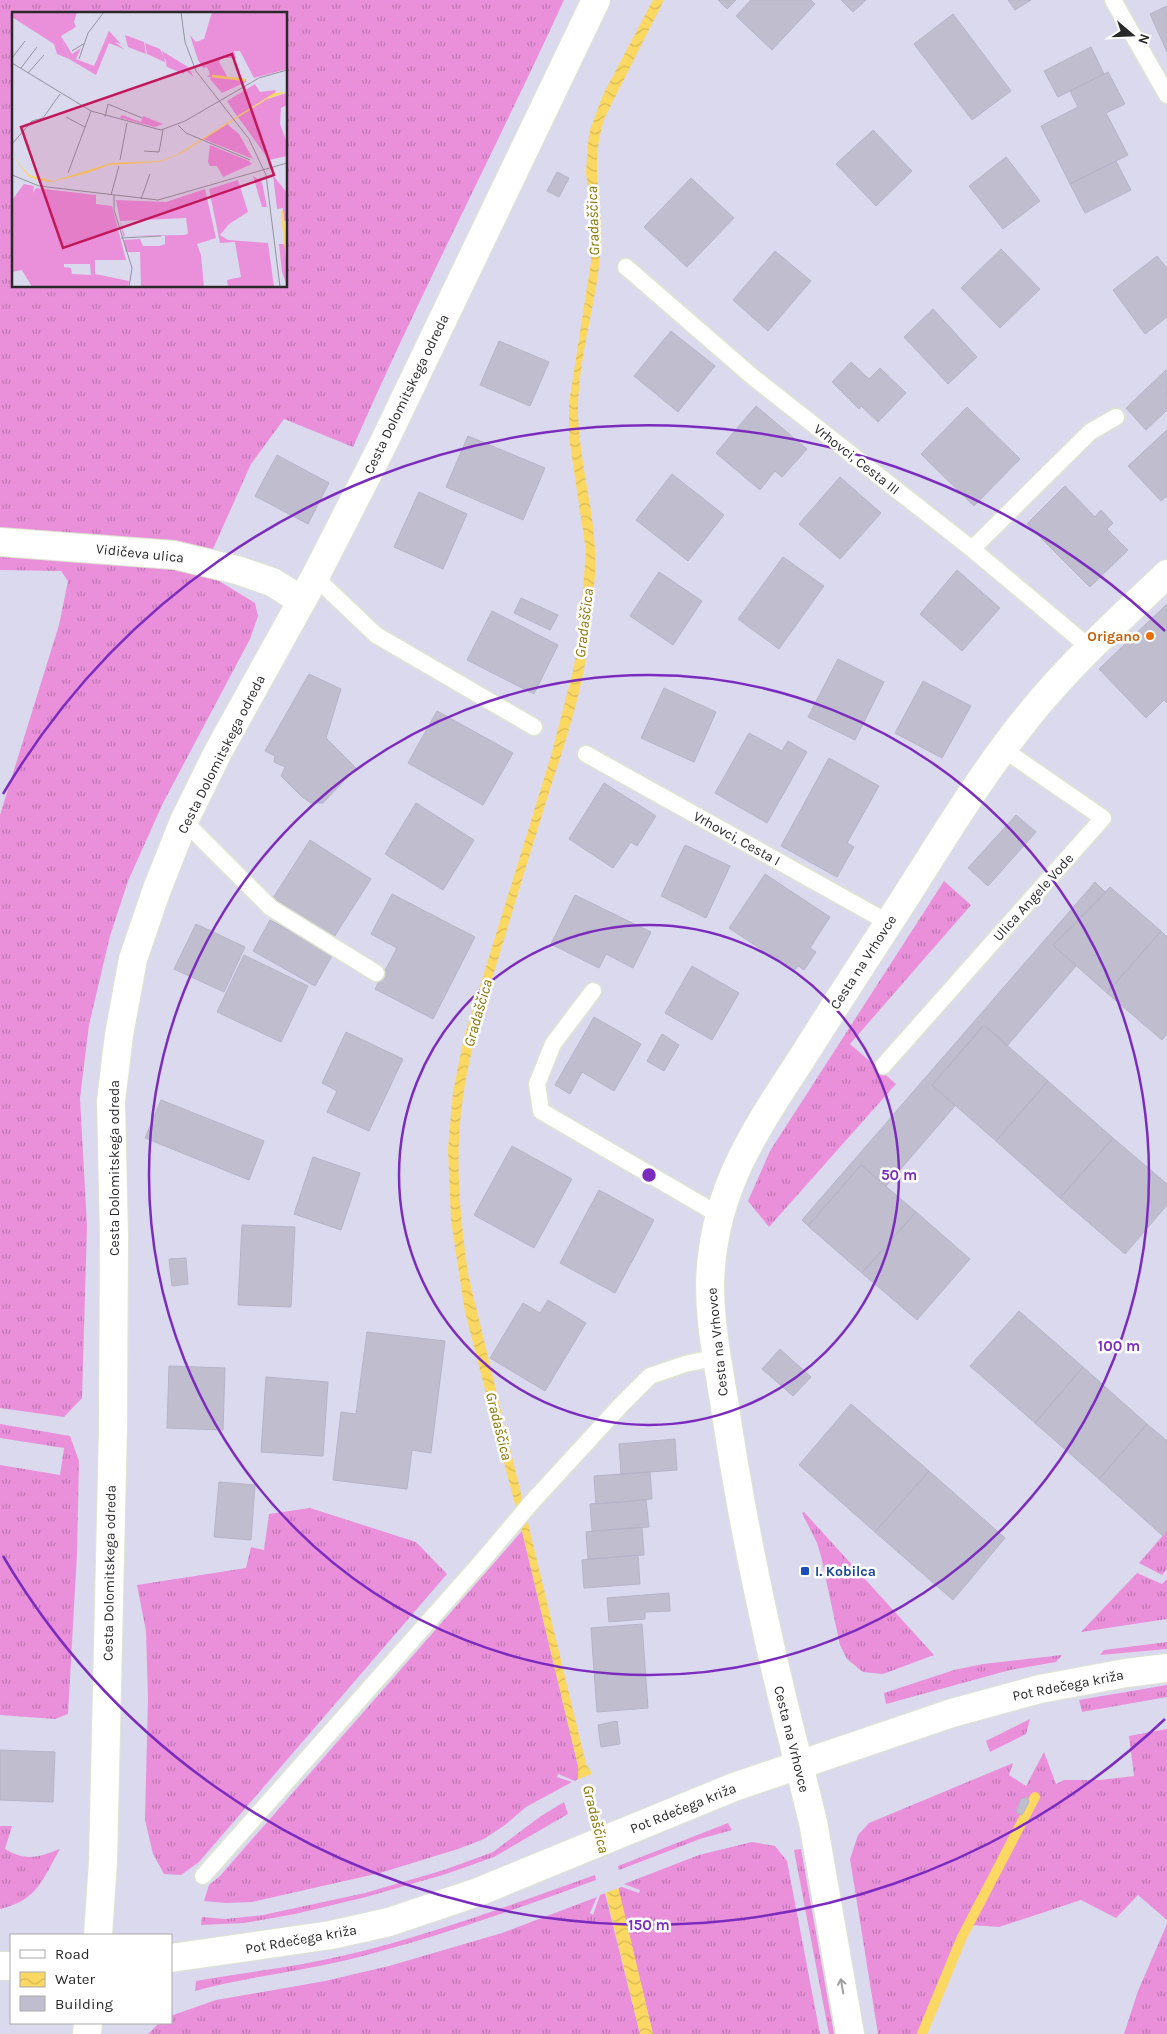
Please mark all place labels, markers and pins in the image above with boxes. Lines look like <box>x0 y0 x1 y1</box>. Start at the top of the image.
place label: Origano <box>1087 628 1140 645</box>
marker: Origano <box>1144 630 1156 642</box>
centre of rings <box>640 1166 658 1184</box>
place label: I. Kobilca <box>815 1563 876 1580</box>
marker: I. Kobilca <box>799 1565 811 1577</box>

